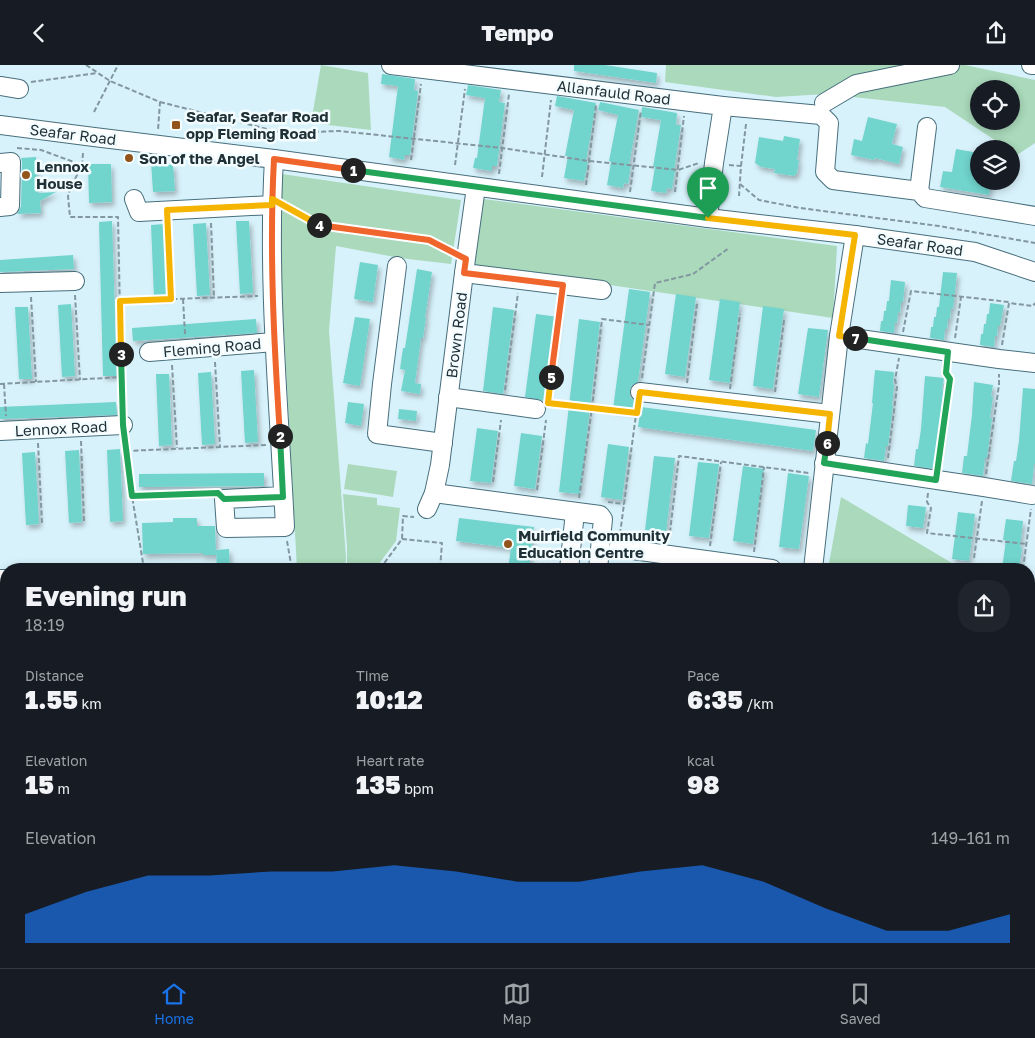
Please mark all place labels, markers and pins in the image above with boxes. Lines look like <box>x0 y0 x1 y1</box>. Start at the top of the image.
place label: Seafar, Seafar Road opp Fleming Road <box>186 107 329 142</box>
marker: Seafar, Seafar Road opp Fleming Road <box>170 119 182 131</box>
place label: Son of the Angel <box>139 149 260 167</box>
marker: Son of the Angel <box>123 152 135 164</box>
place label: Lennox House <box>36 157 89 192</box>
pin: 1 <box>340 157 366 183</box>
pin <box>687 167 729 218</box>
marker: Lennox House <box>20 169 32 181</box>
pin: 4 <box>306 213 332 237</box>
pin: 7 <box>842 325 868 351</box>
pin: 3 <box>108 341 134 367</box>
pin: 5 <box>538 365 564 389</box>
pin: 2 <box>268 423 292 449</box>
pin: 6 <box>814 431 840 455</box>
place label: Muirfield Community Education Centre <box>518 526 670 561</box>
marker: Muirfield Community Education Centre <box>502 538 514 550</box>

